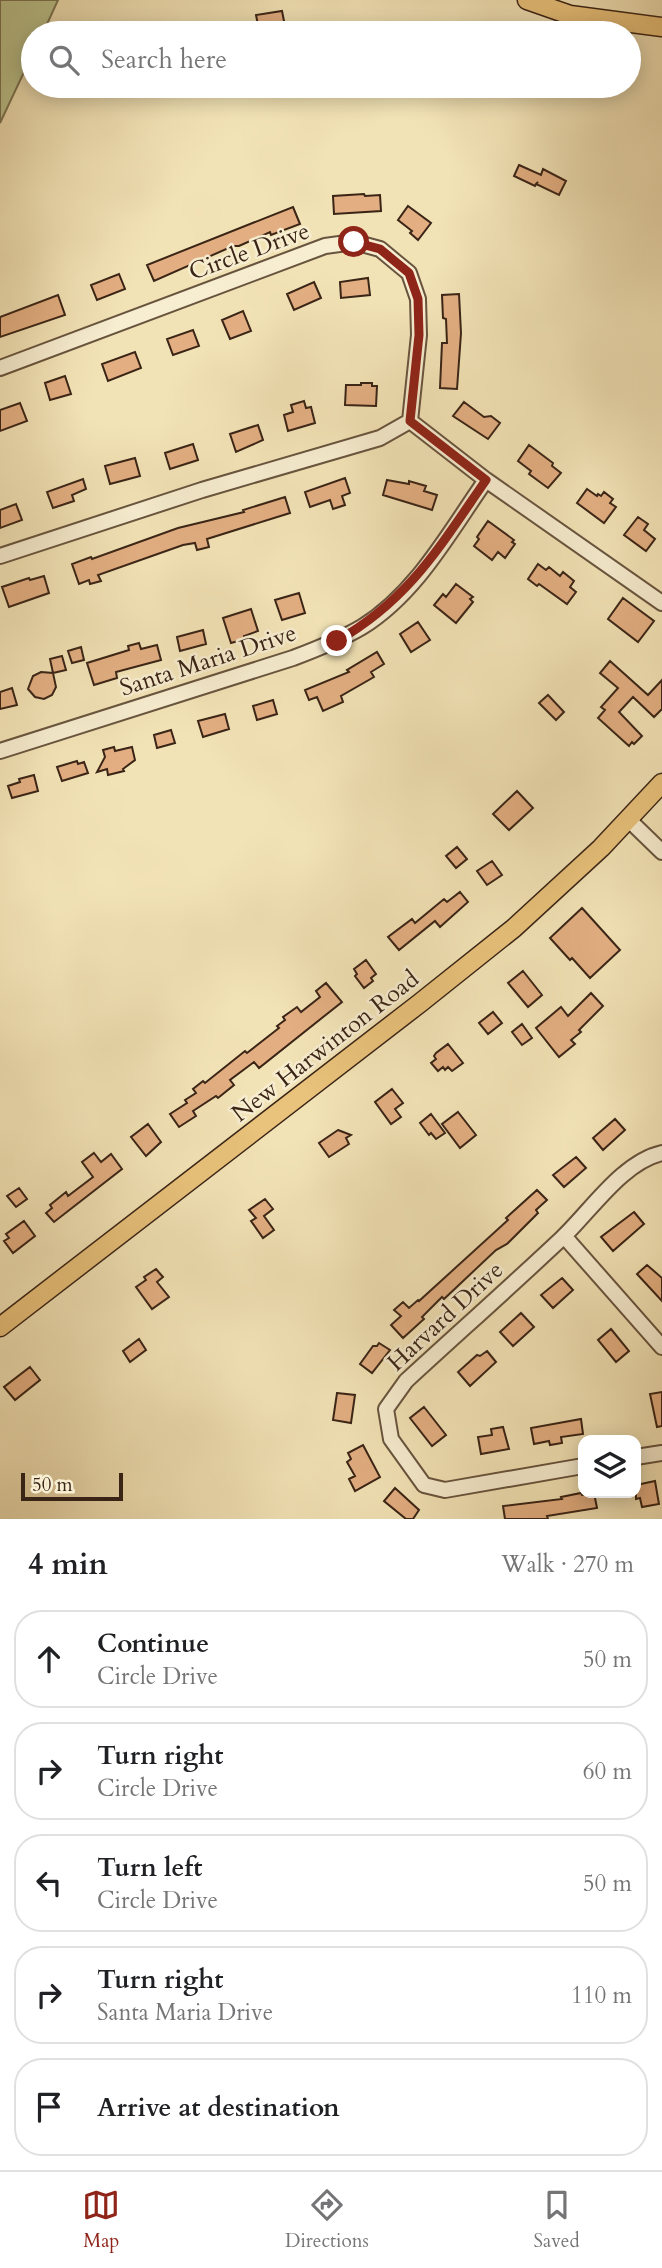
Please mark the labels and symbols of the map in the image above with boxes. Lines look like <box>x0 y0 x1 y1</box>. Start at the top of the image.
street label: Circle Drive <box>184 214 314 289</box>
route start <box>338 226 369 257</box>
street label: Santa Maria Drive <box>116 616 301 705</box>
route end <box>321 625 352 656</box>
street label: New Harwinton Road <box>225 963 426 1130</box>
street label: Harvard Drive <box>380 1254 511 1379</box>
scale bar <box>21 1470 122 1502</box>

